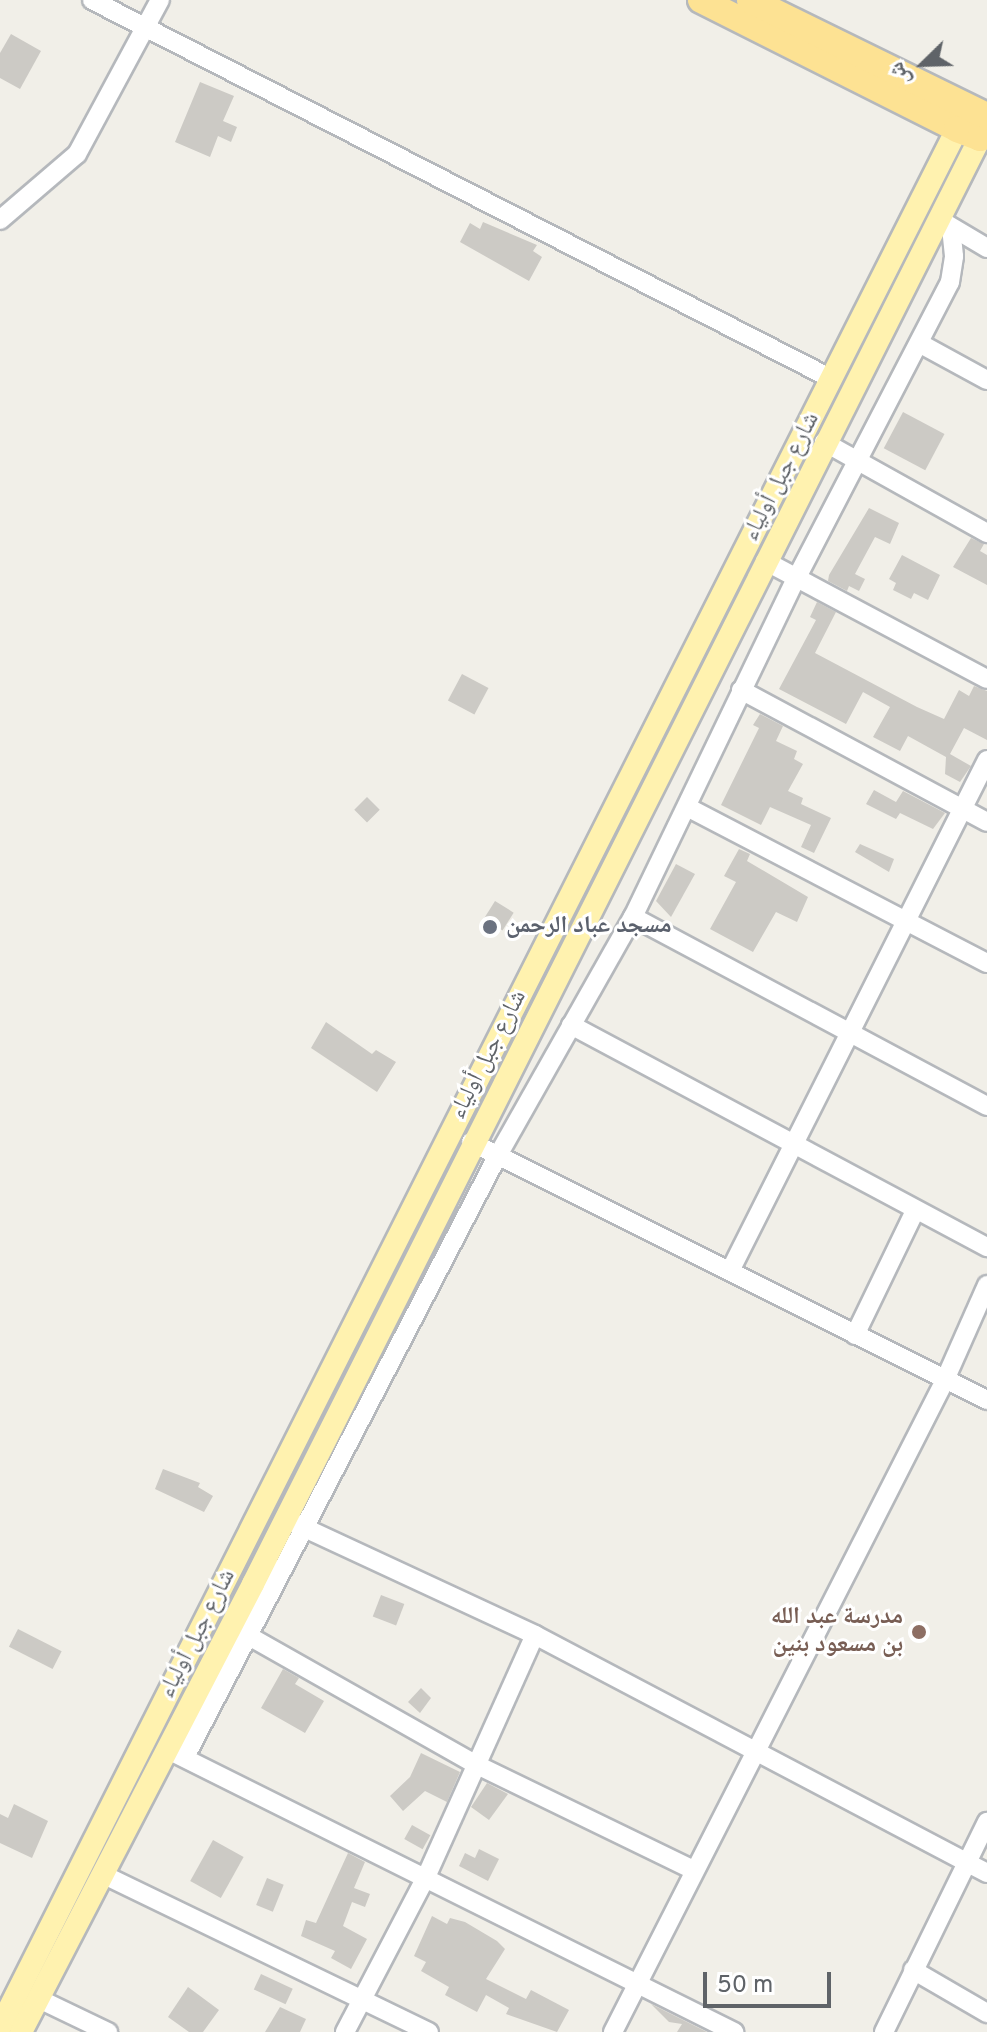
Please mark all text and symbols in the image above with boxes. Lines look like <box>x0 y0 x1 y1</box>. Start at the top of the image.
north arrow <box>883 24 963 104</box>
text: ش <box>883 58 917 90</box>
street label: شارع جبل أولياء <box>737 408 827 546</box>
place label: مسجد عباد الرحمن <box>506 913 672 941</box>
marker: مسجد عباد الرحمن <box>481 918 499 936</box>
street label: شارع جبل أولياء <box>444 986 534 1124</box>
street label: شارع جبل أولياء <box>153 1565 243 1703</box>
place label: مدرسة عبد الله بن مسعود بنين <box>771 1604 903 1660</box>
marker: مدرسة عبد الله بن مسعود بنين <box>910 1623 928 1641</box>
scale bar <box>707 1956 835 2006</box>
text: 50 m <box>717 1971 773 2001</box>

